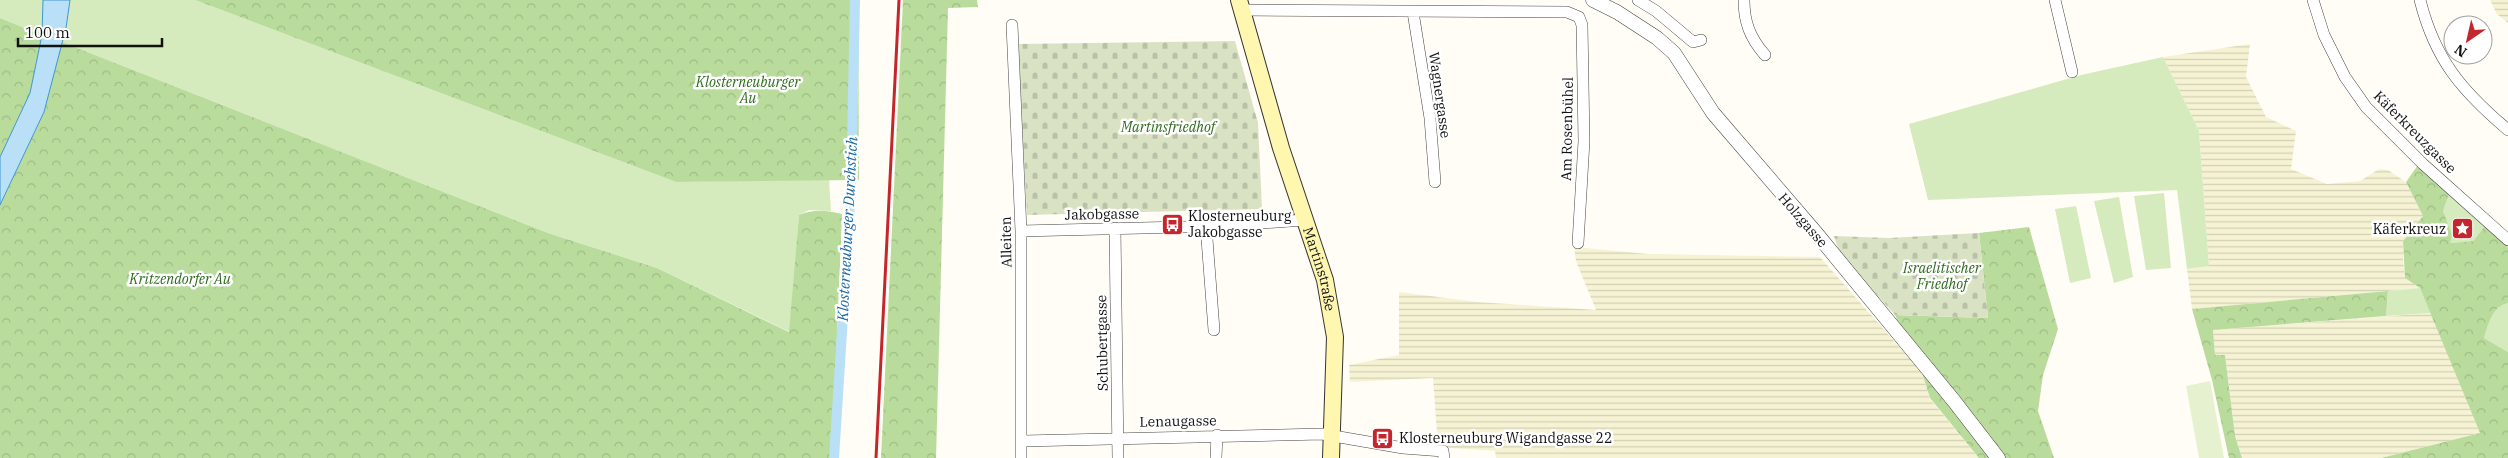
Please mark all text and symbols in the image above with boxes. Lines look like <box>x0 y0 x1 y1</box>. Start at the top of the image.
scale bar <box>18 15 161 47</box>
north arrow <box>2443 15 2493 65</box>
text: 100 m <box>25 23 70 42</box>
text: N <box>2451 40 2470 61</box>
street label: Wagnergasse <box>1425 51 1455 139</box>
park label: Klosterneuburger Au <box>695 73 801 107</box>
street label: Am Rosenbühel <box>1557 77 1577 181</box>
street label: Käferkreuzgasse <box>2370 87 2460 177</box>
park label: Martinsfriedhof <box>1120 118 1218 136</box>
water label: Klosterneuburger Durchstich <box>833 136 861 323</box>
street label: Holzgasse <box>1774 189 1832 251</box>
street label: Jakobgasse <box>1065 204 1139 224</box>
place label: Klosterneuburg Jakobgasse <box>1188 207 1292 241</box>
bus stop icon: Klosterneuburg Jakobgasse <box>1160 212 1184 236</box>
street label: Alleiten <box>997 216 1015 268</box>
place icon: Käferkreuz <box>2450 217 2474 241</box>
place label: Käferkreuz <box>2373 220 2446 238</box>
street label: Martinstraße <box>1299 225 1339 312</box>
park label: Israelitischer Friedhof <box>1902 259 1982 293</box>
park label: Kritzendorfer Au <box>128 270 231 288</box>
street label: Schubertgasse <box>1092 295 1112 391</box>
street label: Lenaugasse <box>1139 411 1217 431</box>
bus stop icon: Klosterneuburg Wigandgasse 22 <box>1371 426 1395 450</box>
place label: Klosterneuburg Wigandgasse 22 <box>1399 429 1612 447</box>

